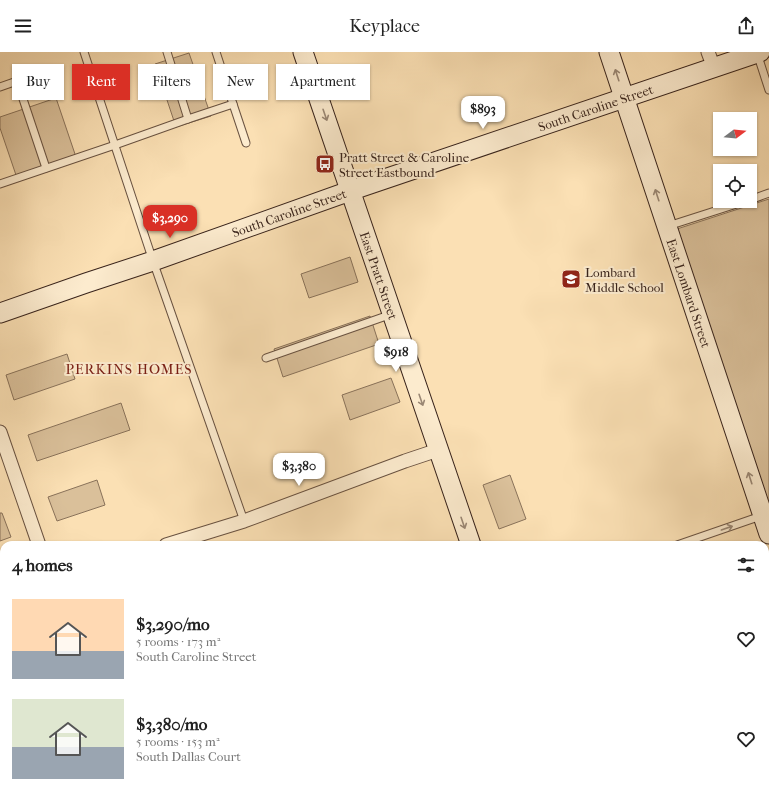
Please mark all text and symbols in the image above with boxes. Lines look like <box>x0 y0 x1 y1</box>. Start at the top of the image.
icon: menu <box>12 15 34 37</box>
icon: share <box>735 15 757 37</box>
text: Keyplace <box>349 16 420 37</box>
chip: Buy <box>12 64 64 100</box>
chip: Rent <box>72 64 130 100</box>
chip: Filters <box>138 64 205 100</box>
chip: New <box>213 64 268 100</box>
chip: Apartment <box>276 64 370 100</box>
one-way arrow <box>613 69 620 82</box>
street label: South Caroline Street <box>536 81 655 134</box>
pin: $893 <box>459 96 507 130</box>
text: $893 <box>470 101 496 116</box>
one-way arrow <box>322 109 329 122</box>
north arrow <box>713 112 757 156</box>
map controls <box>713 112 757 208</box>
place label: Pratt Street & Caroline Street Eastbound <box>339 150 470 180</box>
bus stop icon: Pratt Street & Caroline Street Eastbound <box>314 153 336 175</box>
button: locate <box>713 164 757 208</box>
street label: South Caroline Street <box>230 185 349 240</box>
one-way arrow <box>653 189 660 202</box>
pin: $3,290 <box>137 205 203 239</box>
text: $3,290 <box>152 210 188 225</box>
street label: East Pratt Street <box>357 229 401 322</box>
street label: East Lombard Street <box>664 237 714 350</box>
place label: Lombard Middle School <box>585 265 664 295</box>
school or university icon: Lombard Middle School <box>560 268 582 290</box>
pin: $918 <box>372 339 420 373</box>
text: $918 <box>383 344 409 359</box>
district label: PERKINS HOMES <box>66 361 192 378</box>
one-way arrow <box>418 394 426 406</box>
pin: $3,380 <box>266 453 332 487</box>
text: $3,380 <box>282 458 316 473</box>
one-way arrow <box>746 473 754 485</box>
one-way arrow <box>460 517 468 529</box>
one-way arrow <box>721 523 733 531</box>
icon: filters <box>735 554 757 576</box>
text: 4 homes <box>12 555 72 575</box>
text: $3,290/mo <box>136 614 210 634</box>
icon: home <box>44 615 92 663</box>
icon: heart <box>735 628 757 650</box>
text: 5 rooms · 173 m² <box>136 634 220 649</box>
text: South Caroline Street <box>136 649 256 664</box>
text: $3,380/mo <box>136 714 207 734</box>
icon: home <box>44 715 92 763</box>
icon: heart <box>735 728 757 750</box>
text: 5 rooms · 153 m² <box>136 734 220 749</box>
text: South Dallas Court <box>136 749 241 764</box>

